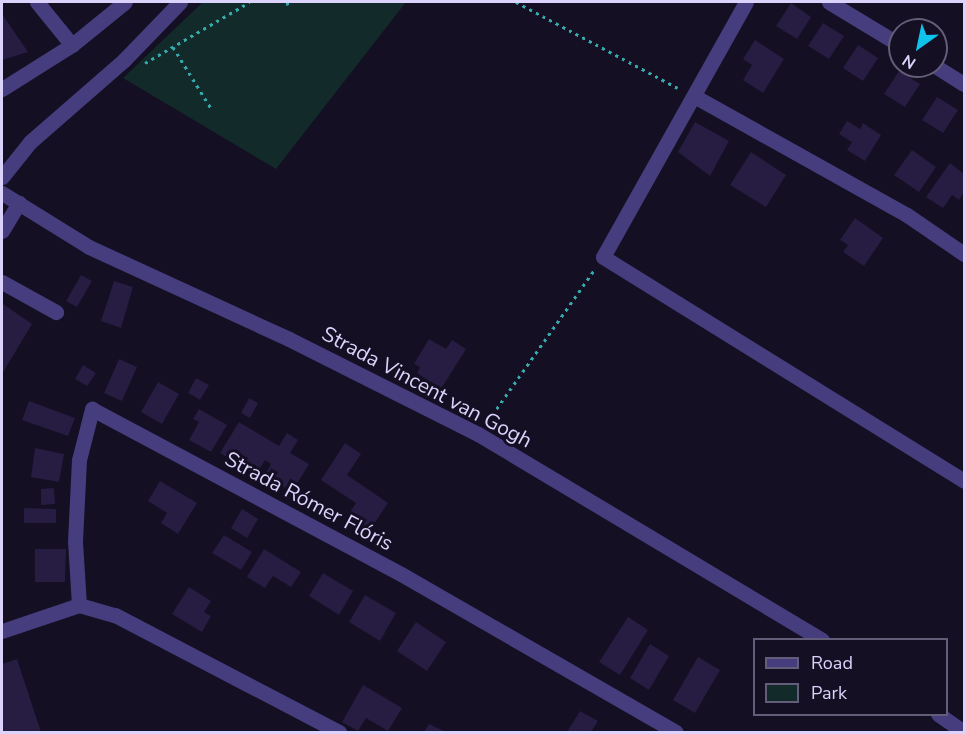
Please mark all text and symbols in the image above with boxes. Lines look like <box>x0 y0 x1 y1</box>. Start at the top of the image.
north arrow <box>888 18 948 78</box>
text: N <box>898 49 920 74</box>
street label: Strada Vincent van Gogh <box>318 321 536 453</box>
street label: Strada Rómer Flóris <box>221 446 397 556</box>
legend <box>753 638 948 716</box>
text: Road <box>811 651 853 675</box>
text: Park <box>811 681 847 705</box>

